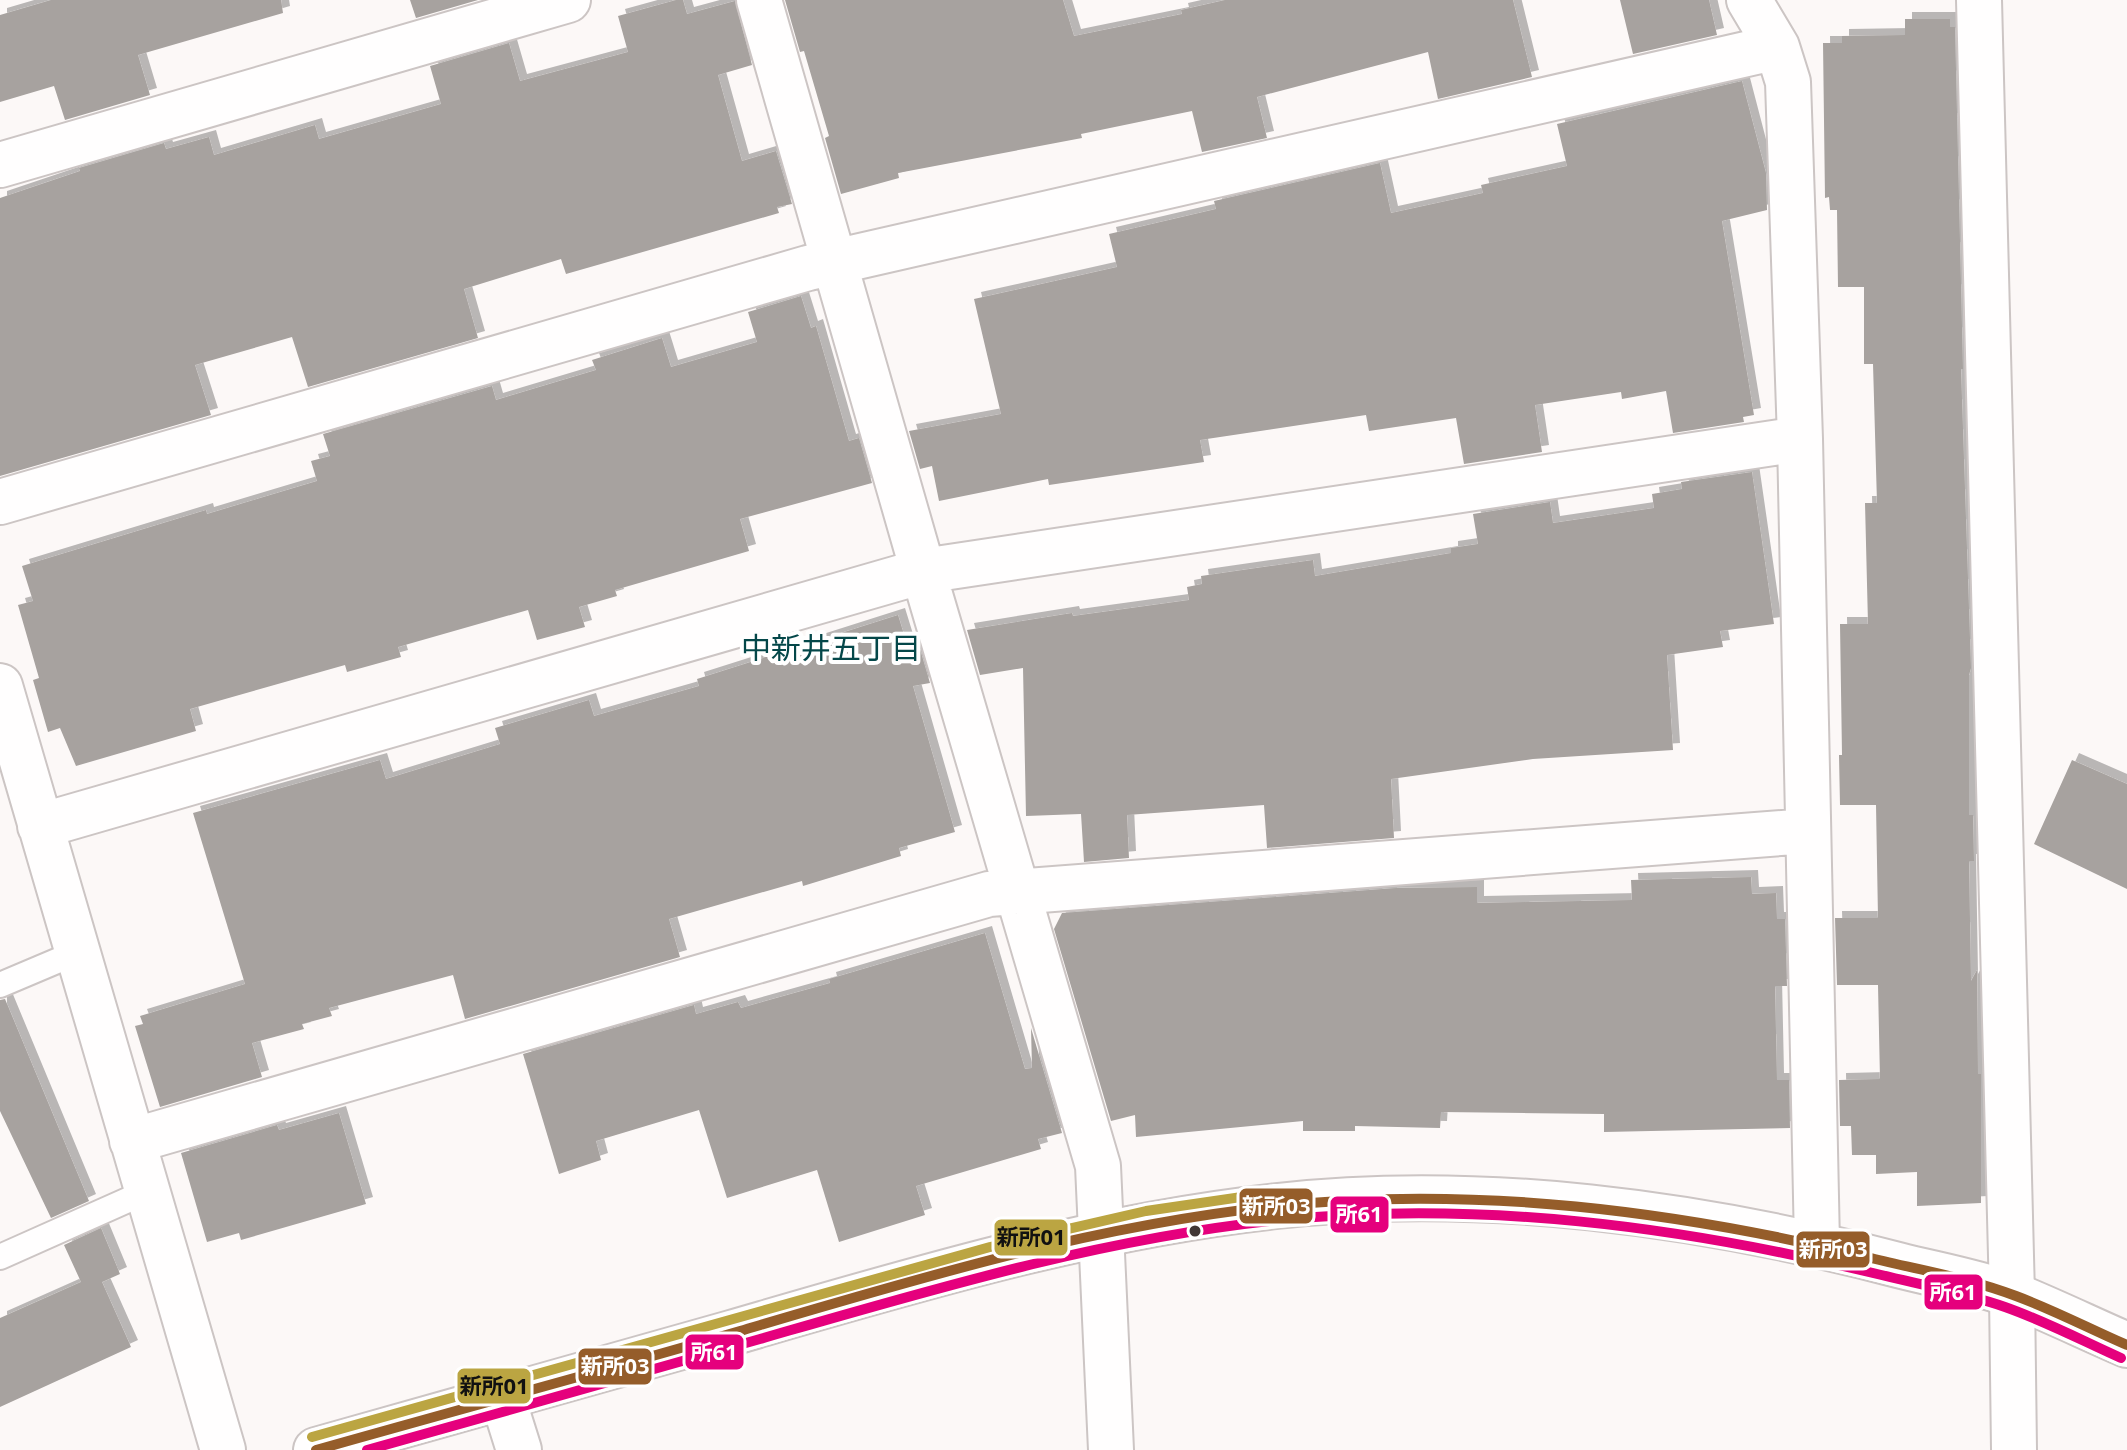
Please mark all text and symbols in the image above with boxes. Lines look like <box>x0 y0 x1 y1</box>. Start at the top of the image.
district label: 中新井五丁目 <box>741 627 921 668</box>
line badge: 新所03 <box>1238 1187 1314 1225</box>
text: 新所03 <box>1241 1190 1311 1220</box>
line badge: 所61 <box>1329 1195 1390 1234</box>
text: 所61 <box>1335 1198 1383 1228</box>
line badge: 新所01 <box>993 1218 1069 1257</box>
text: 新所01 <box>996 1221 1066 1251</box>
unlabelled marker <box>1187 1223 1203 1239</box>
line badge: 新所03 <box>1795 1230 1871 1269</box>
text: 新所03 <box>1798 1233 1868 1263</box>
line badge: 所61 <box>1923 1273 1984 1311</box>
text: 所61 <box>1929 1276 1977 1306</box>
line badge: 所61 <box>684 1333 745 1371</box>
text: 所61 <box>690 1336 738 1366</box>
line badge: 新所03 <box>577 1347 653 1386</box>
text: 新所03 <box>580 1350 650 1380</box>
line badge: 新所01 <box>456 1367 532 1405</box>
text: 新所01 <box>459 1370 529 1400</box>

